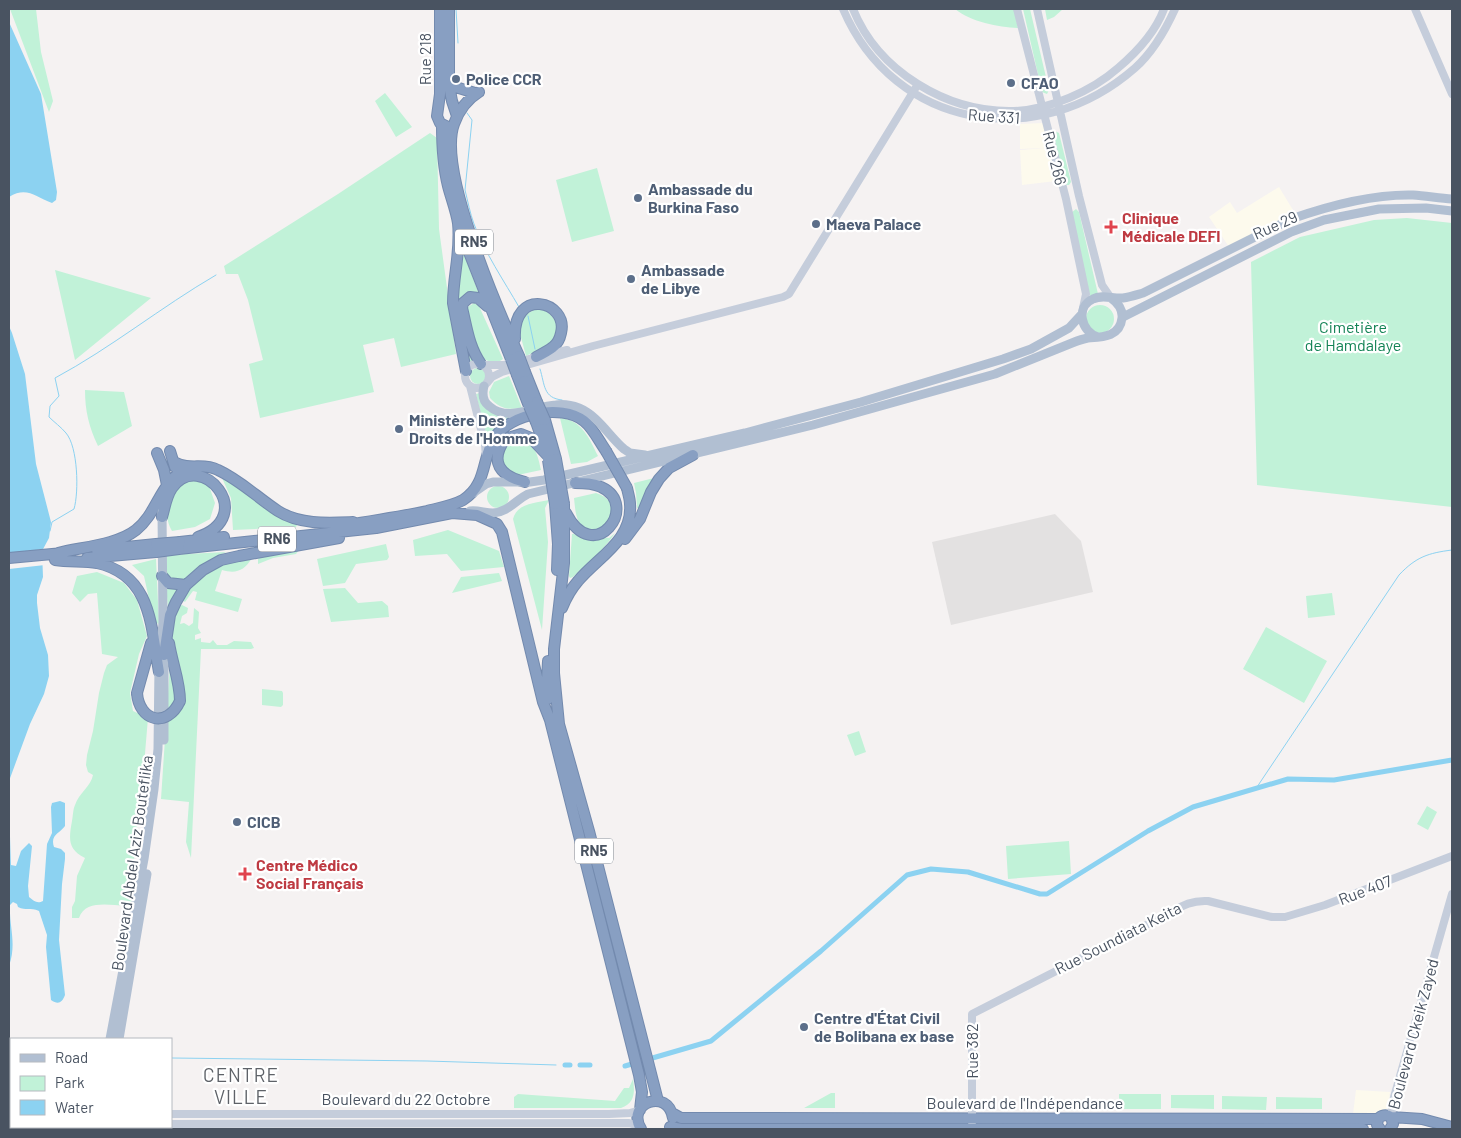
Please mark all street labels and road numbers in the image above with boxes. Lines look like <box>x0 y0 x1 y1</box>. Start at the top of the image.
street label: Rue 218 <box>415 33 434 85</box>
street label: Rue 331 <box>967 104 1021 127</box>
street label: Rue 266 <box>1040 129 1071 187</box>
street label: Rue 29 <box>1249 206 1300 243</box>
road number: RN5 <box>455 230 493 254</box>
road number: RN6 <box>258 526 296 552</box>
street label: Boulevard Abdel Aziz Bouteflika <box>107 754 156 972</box>
road number: RN5 <box>575 838 613 864</box>
street label: Rue 407 <box>1335 871 1395 908</box>
street label: Rue Soundiata Keita <box>1051 897 1184 978</box>
street label: Boulevard Ckeik Zayed <box>1383 957 1442 1111</box>
street label: Rue 382 <box>962 1023 981 1079</box>
street label: Boulevard du 22 Octobre <box>321 1089 491 1108</box>
street label: Boulevard de l'Indépendance <box>927 1093 1123 1112</box>

